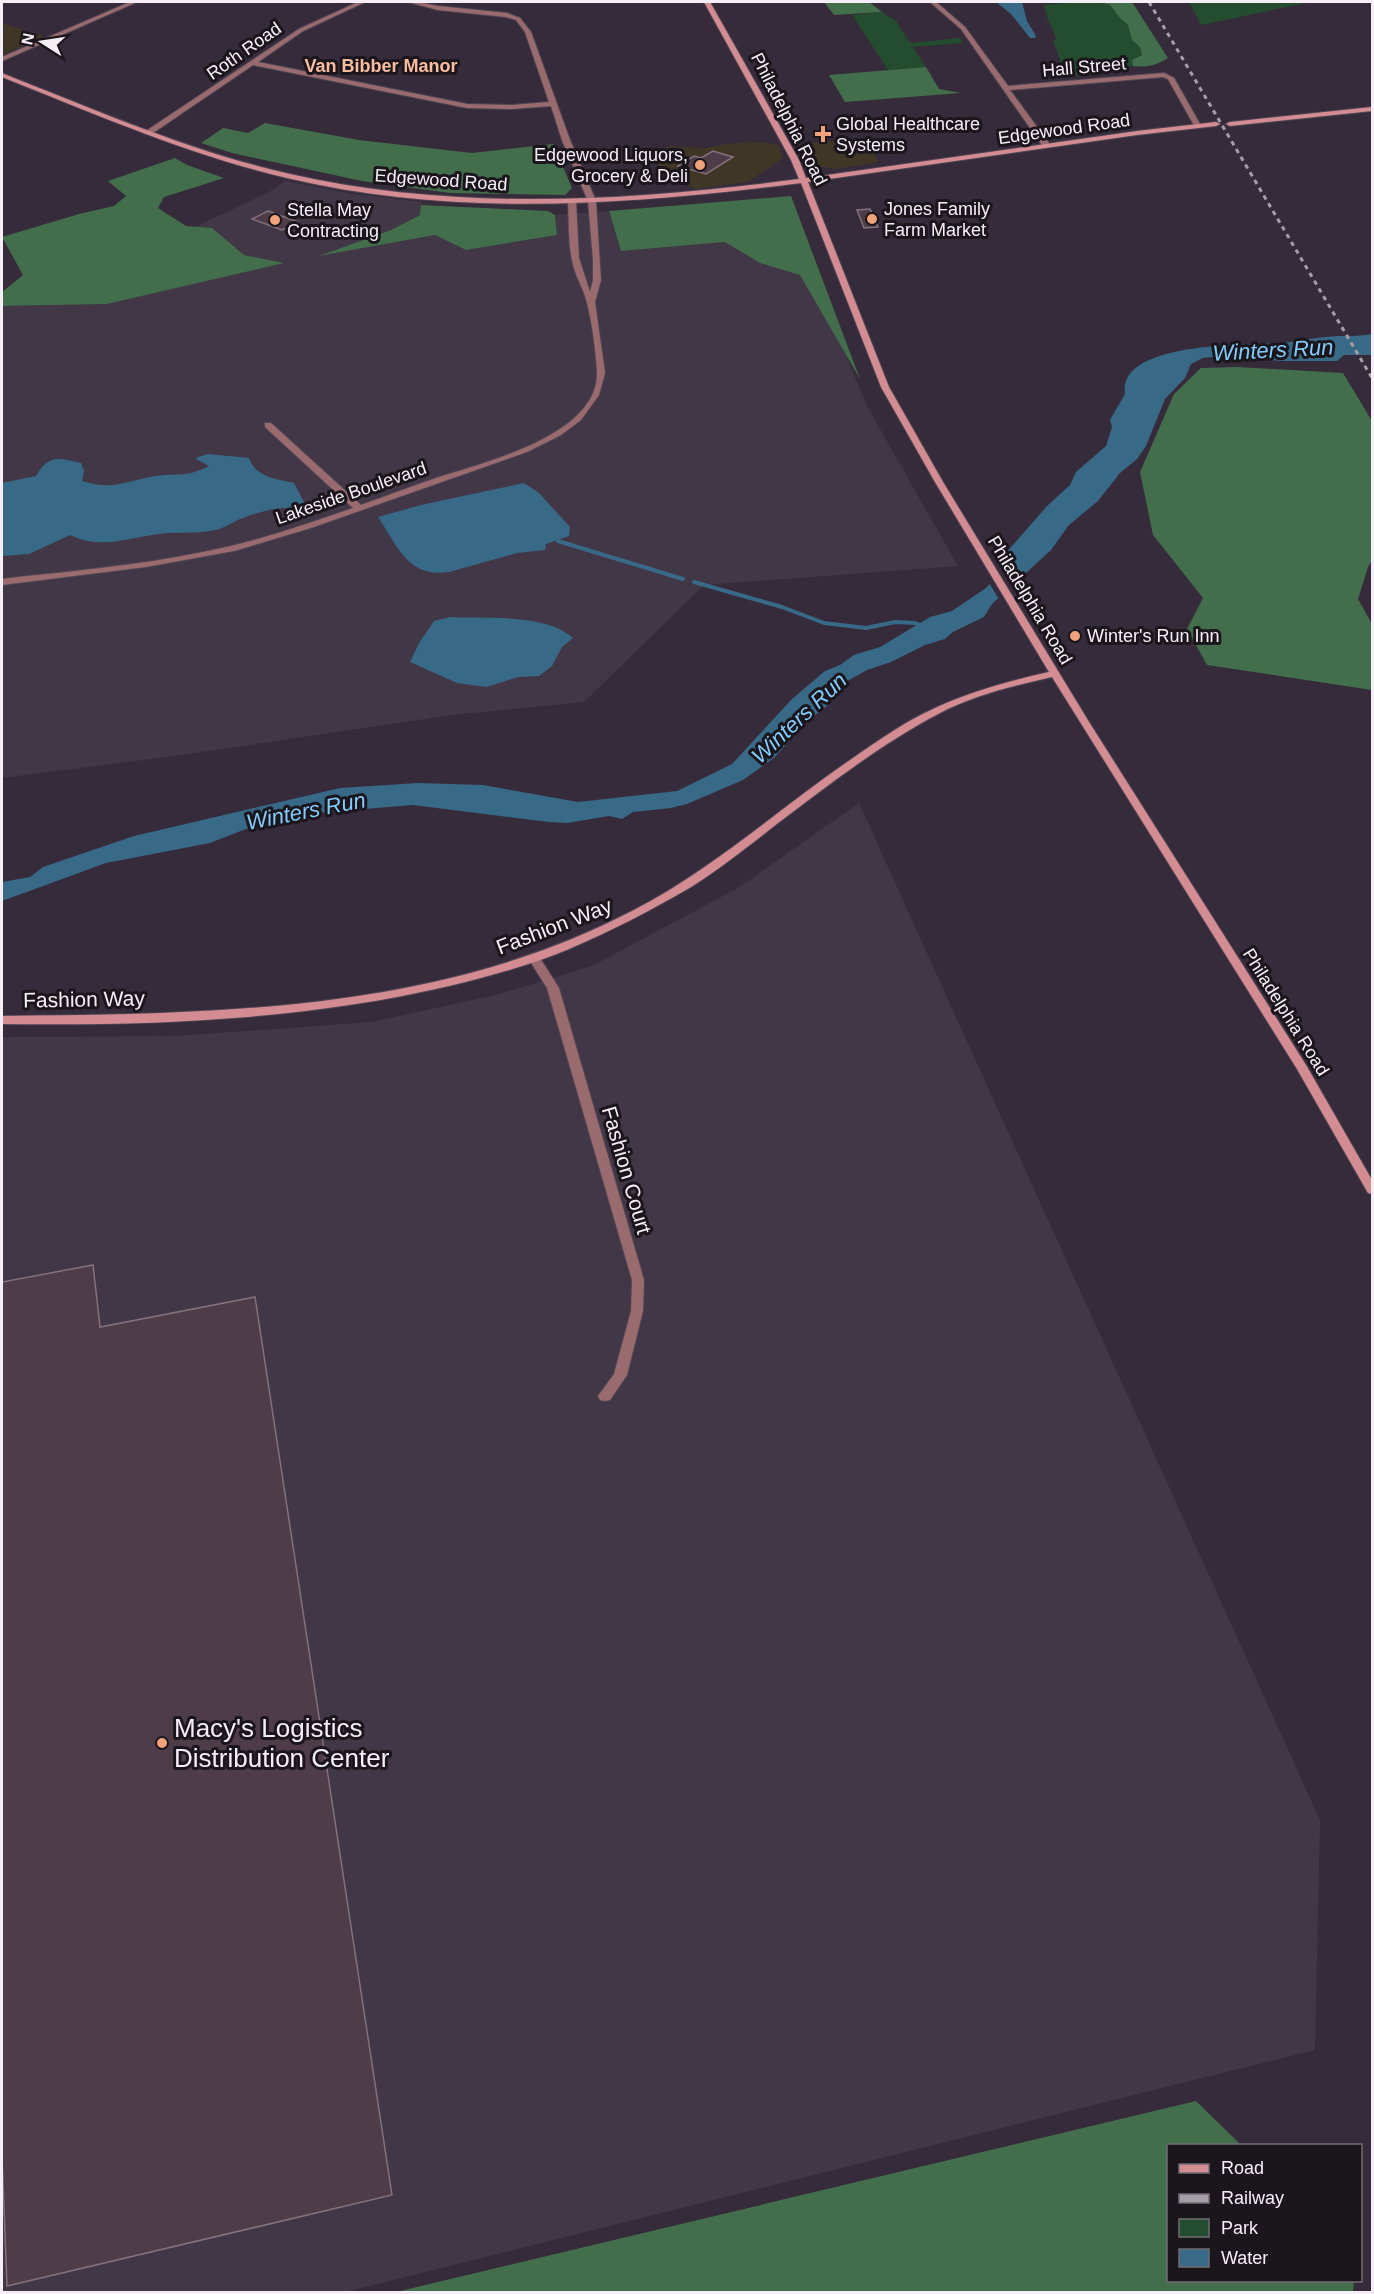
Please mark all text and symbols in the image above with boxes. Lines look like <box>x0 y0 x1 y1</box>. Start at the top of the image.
north arrow <box>12 12 72 72</box>
street label: Roth Road <box>203 18 285 84</box>
text: N <box>18 32 37 46</box>
street label: Philadelphia Road <box>747 49 831 189</box>
street label: Hall Street <box>1041 53 1127 81</box>
district label: Van Bibber Manor <box>304 56 458 76</box>
street label: Edgewood Road <box>997 110 1131 148</box>
place label: Global Healthcare Systems <box>836 114 980 155</box>
marker: Global Healthcare Systems <box>814 125 832 143</box>
place label: Edgewood Liquors, Grocery & Deli <box>534 145 688 186</box>
marker: Edgewood Liquors, Grocery & Deli <box>693 158 707 172</box>
street label: Edgewood Road <box>374 165 508 195</box>
place label: Jones Family Farm Market <box>884 199 990 240</box>
place label: Stella May Contracting <box>287 200 379 241</box>
marker: Jones Family Farm Market <box>865 212 879 226</box>
marker: Stella May Contracting <box>268 213 282 227</box>
water label: Winters Run <box>1212 334 1334 366</box>
street label: Lakeside Boulevard <box>273 458 429 528</box>
street label: Philadelphia Road <box>984 532 1076 668</box>
place label: Winter's Run Inn <box>1087 626 1220 646</box>
marker: Winter's Run Inn <box>1068 629 1082 643</box>
water label: Winters Run <box>746 668 852 768</box>
water label: Winters Run <box>244 787 368 835</box>
street label: Fashion Way <box>493 893 615 959</box>
street label: Philadelphia Road <box>1239 945 1333 1079</box>
street label: Fashion Way <box>23 986 146 1012</box>
street label: Fashion Court <box>598 1103 656 1237</box>
place label: Macy's Logistics Distribution Center <box>174 1713 390 1773</box>
marker: Macy's Logistics Distribution Center <box>155 1736 169 1750</box>
legend <box>1167 2144 1362 2282</box>
text: Road <box>1221 2158 1264 2178</box>
text: Railway <box>1221 2188 1284 2208</box>
text: Park <box>1221 2218 1259 2238</box>
text: Water <box>1221 2248 1268 2268</box>

